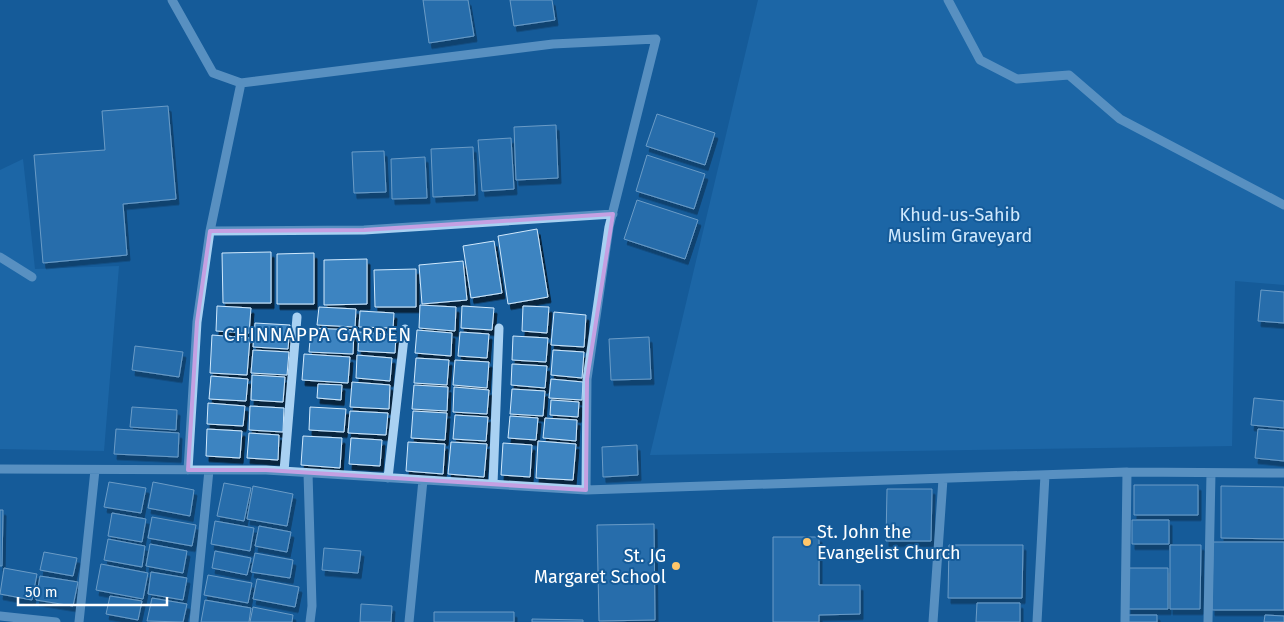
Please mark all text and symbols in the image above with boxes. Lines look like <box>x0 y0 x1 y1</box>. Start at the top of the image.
park label: Khud-us-Sahib Muslim Graveyard <box>888 204 1032 247</box>
district label: CHINNAPPA GARDEN <box>224 323 412 346</box>
place label: St. John the Evangelist Church <box>817 521 961 564</box>
marker: St. John the Evangelist Church <box>801 536 813 548</box>
place label: St. JG Margaret School <box>534 545 666 588</box>
marker: St. JG Margaret School <box>670 560 682 572</box>
scale bar <box>18 574 166 606</box>
text: 50 m <box>25 583 58 601</box>

